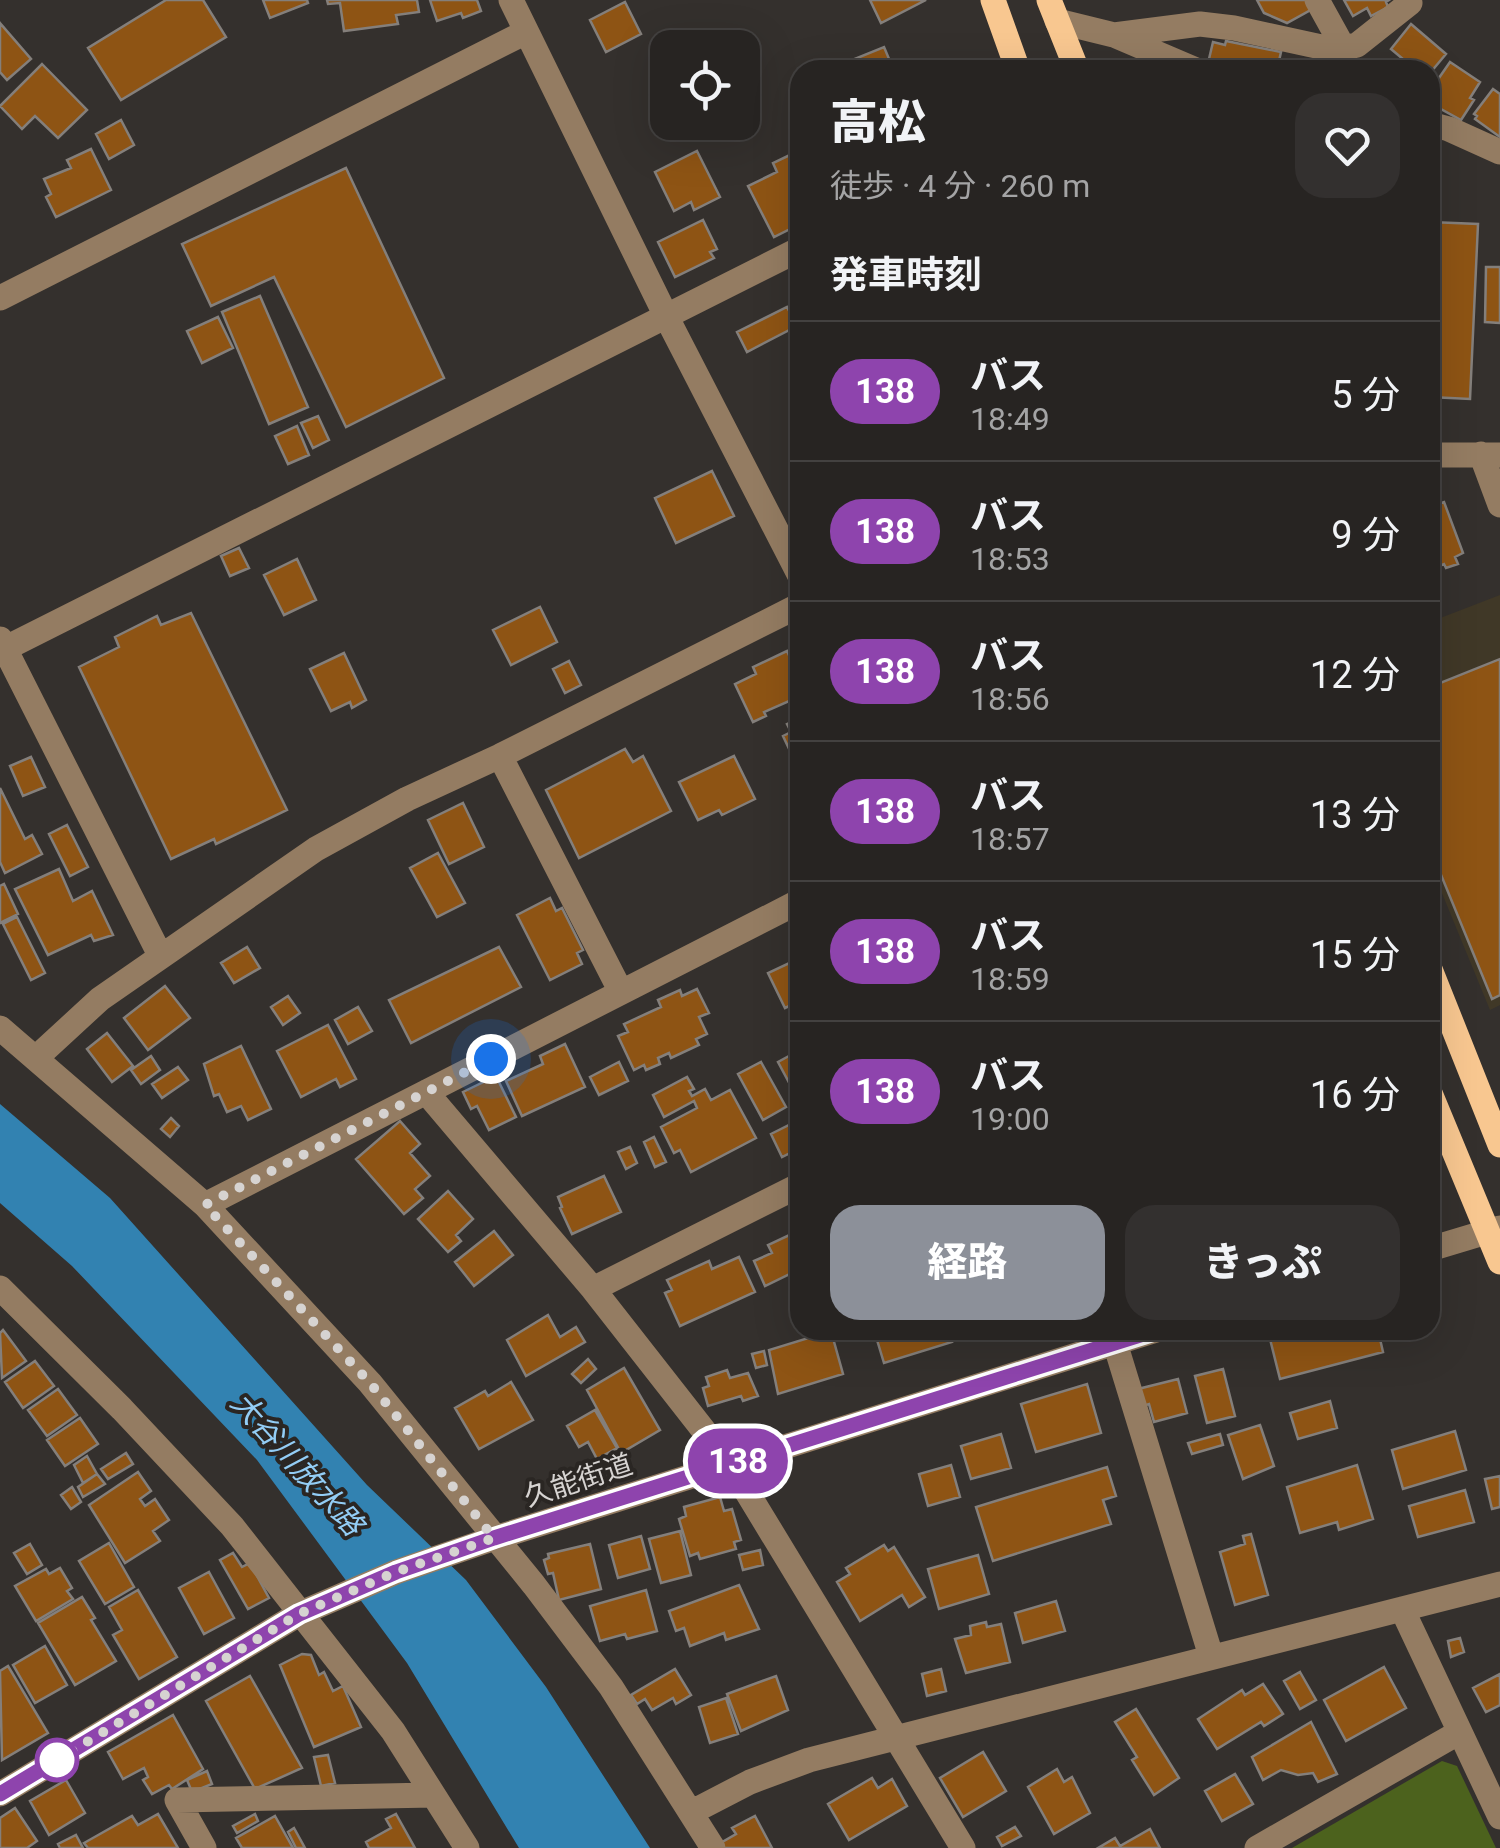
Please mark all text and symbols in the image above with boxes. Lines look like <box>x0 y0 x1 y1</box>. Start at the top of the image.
map controls <box>650 30 760 140</box>
button: locate <box>650 30 760 140</box>
button: heart <box>1295 93 1400 198</box>
text: 高松 <box>830 94 926 151</box>
text: 徒歩 · 4 分 · 260 m <box>830 167 1090 205</box>
text: 発車時刻 <box>830 253 982 297</box>
text: バス <box>970 354 1046 398</box>
text: 138 <box>855 371 915 412</box>
text: 5 分 <box>1331 373 1400 417</box>
text: 18:49 <box>970 400 1050 438</box>
text: バス <box>970 494 1046 538</box>
text: 138 <box>855 511 915 552</box>
text: 9 分 <box>1331 513 1400 557</box>
text: 18:53 <box>970 540 1050 578</box>
text: バス <box>970 634 1046 678</box>
text: 138 <box>855 651 915 692</box>
text: 12 分 <box>1310 653 1400 697</box>
text: 18:56 <box>970 680 1050 718</box>
text: バス <box>970 774 1046 818</box>
text: 138 <box>855 791 915 832</box>
text: 13 分 <box>1310 793 1400 837</box>
text: 18:57 <box>970 820 1050 858</box>
text: バス <box>970 914 1046 958</box>
text: 138 <box>855 931 915 972</box>
text: 15 分 <box>1310 933 1400 977</box>
text: 18:59 <box>970 960 1050 998</box>
your location <box>466 1034 516 1084</box>
text: バス <box>970 1054 1046 1098</box>
text: 138 <box>855 1071 915 1112</box>
text: 16 分 <box>1310 1073 1400 1117</box>
text: 19:00 <box>970 1100 1050 1138</box>
button: 経路 <box>830 1205 1105 1320</box>
button: きっぷ <box>1125 1205 1400 1320</box>
water label: 大谷川放水路 <box>224 1385 373 1544</box>
line badge: 138 <box>680 1428 796 1494</box>
text: 138 <box>708 1441 768 1482</box>
street label: 久能街道 <box>520 1447 637 1513</box>
unlabelled marker <box>36 1739 78 1781</box>

